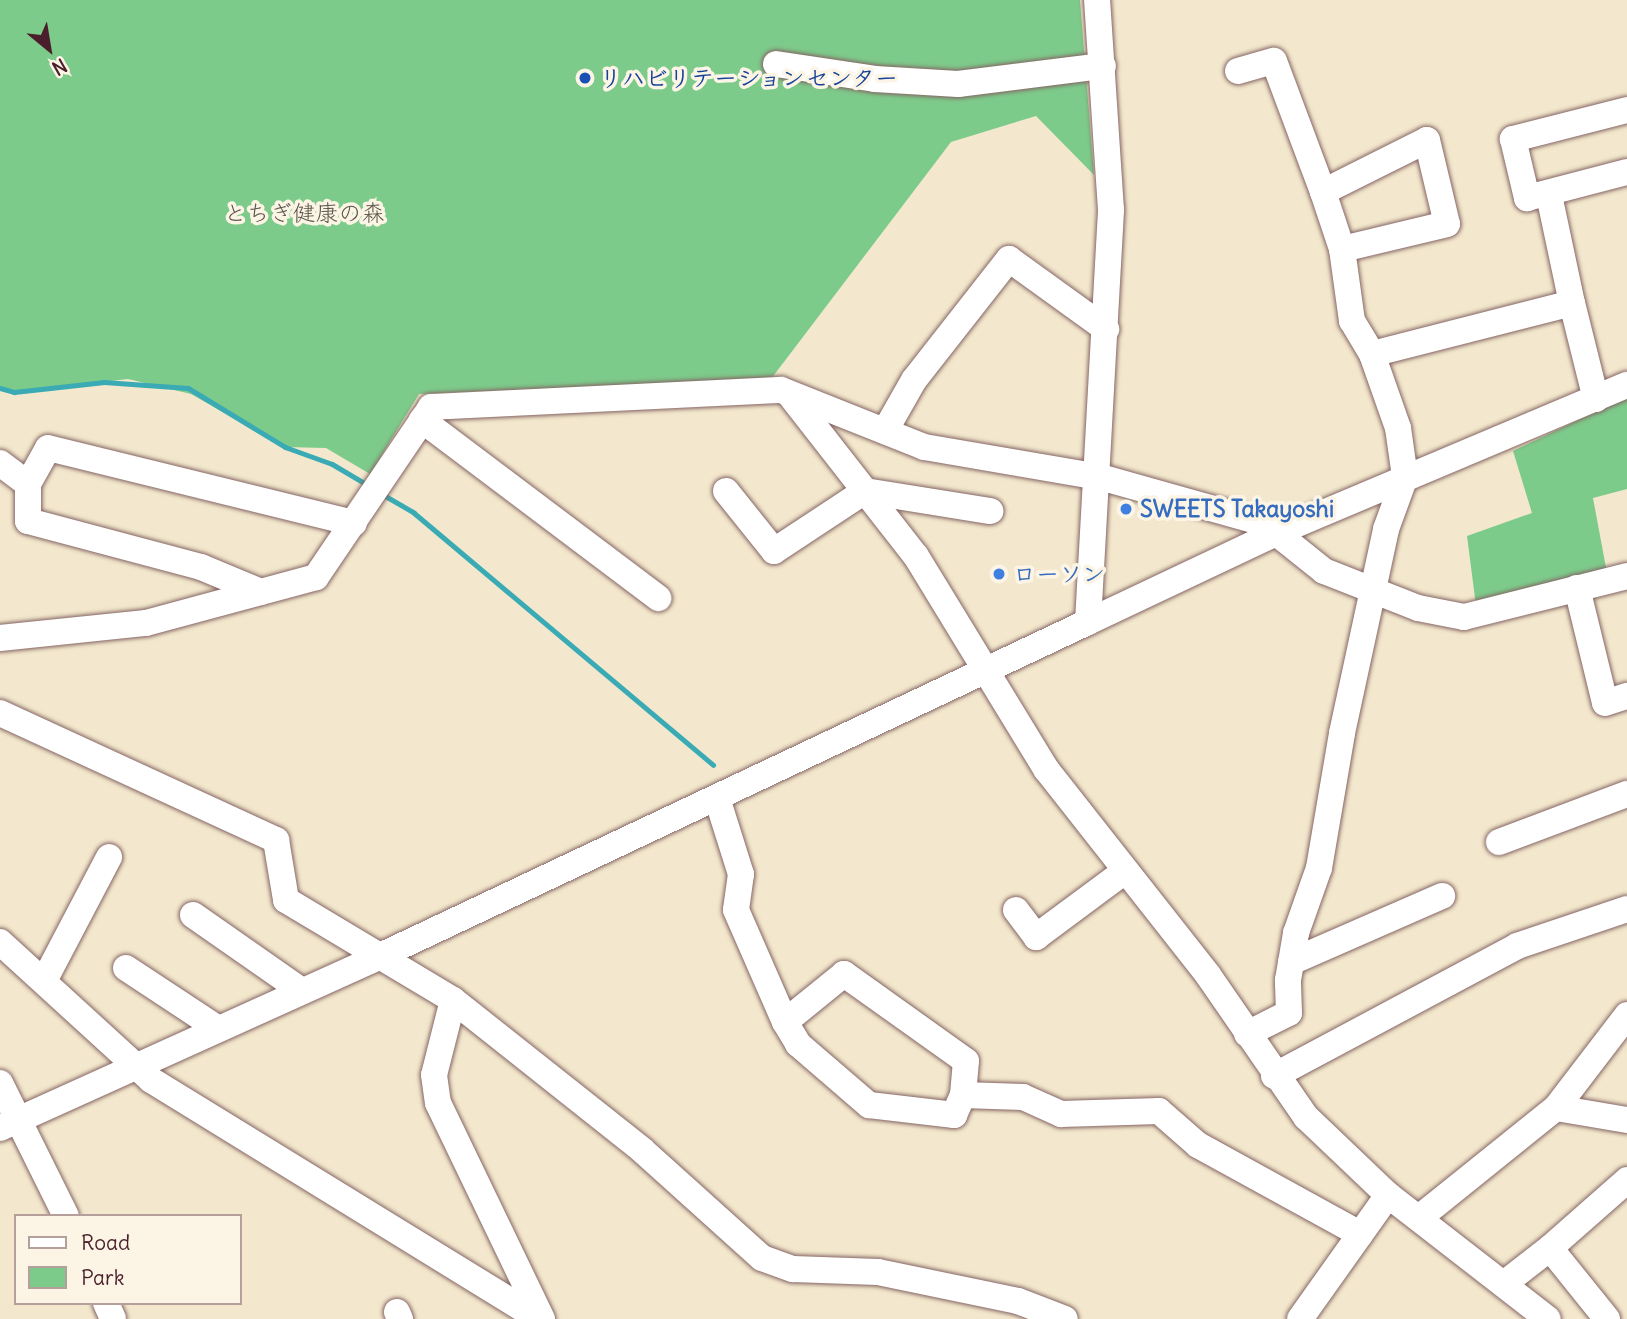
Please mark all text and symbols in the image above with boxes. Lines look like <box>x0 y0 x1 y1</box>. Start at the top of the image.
north arrow <box>14 14 84 84</box>
text: N <box>48 54 71 81</box>
place label: リハビリテーションセンター <box>599 64 898 92</box>
marker: リハビリテーションセンター <box>577 70 593 86</box>
park label: とちぎ健康の森 <box>224 199 384 227</box>
place label: SWEETS Takayoshi <box>1140 495 1334 523</box>
marker: SWEETS Takayoshi <box>1118 501 1134 517</box>
place label: ローソン <box>1013 560 1105 588</box>
marker: ローソン <box>991 566 1007 582</box>
legend <box>14 1214 242 1305</box>
text: Road <box>81 1229 130 1256</box>
text: Park <box>81 1264 124 1291</box>

